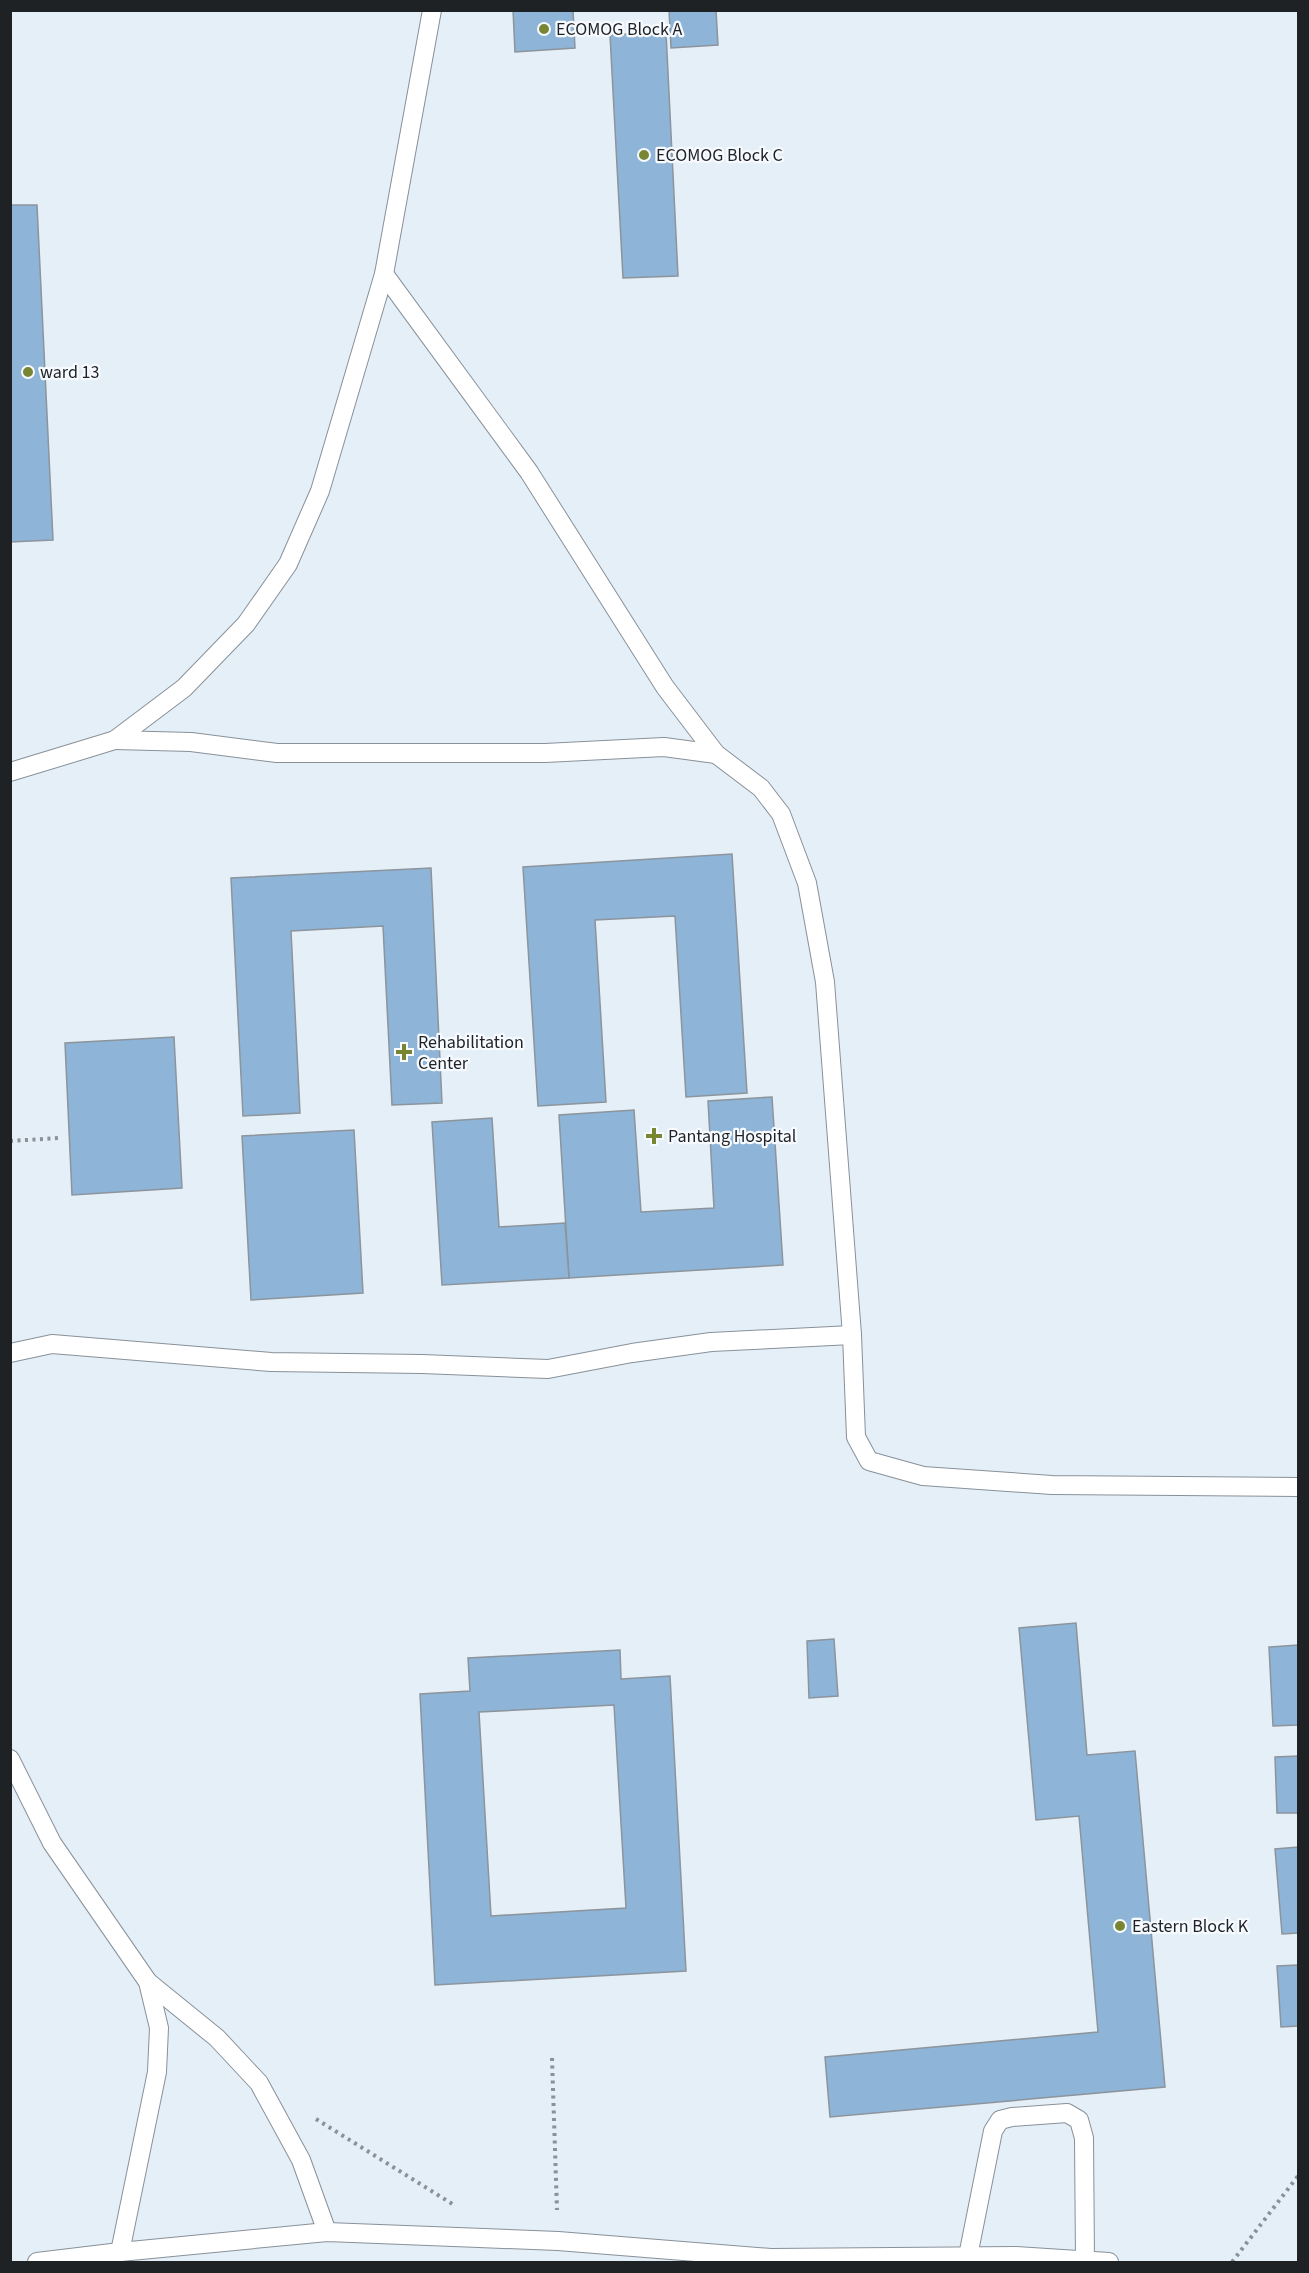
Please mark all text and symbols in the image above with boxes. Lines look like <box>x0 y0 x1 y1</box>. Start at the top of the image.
place label: ECOMOG Block A <box>556 17 683 42</box>
marker: ECOMOG Block A <box>537 22 551 36</box>
place label: ECOMOG Block C <box>656 143 783 168</box>
marker: ECOMOG Block C <box>637 148 651 162</box>
place label: ward 13 <box>40 360 99 385</box>
marker: ward 13 <box>21 365 35 379</box>
place label: Rehabilitation Center <box>418 1030 524 1076</box>
marker: Rehabilitation Center <box>395 1043 413 1061</box>
place label: Pantang Hospital <box>668 1124 796 1149</box>
marker: Pantang Hospital <box>645 1127 663 1145</box>
place label: Eastern Block K <box>1132 1914 1249 1939</box>
marker: Eastern Block K <box>1113 1919 1127 1933</box>

